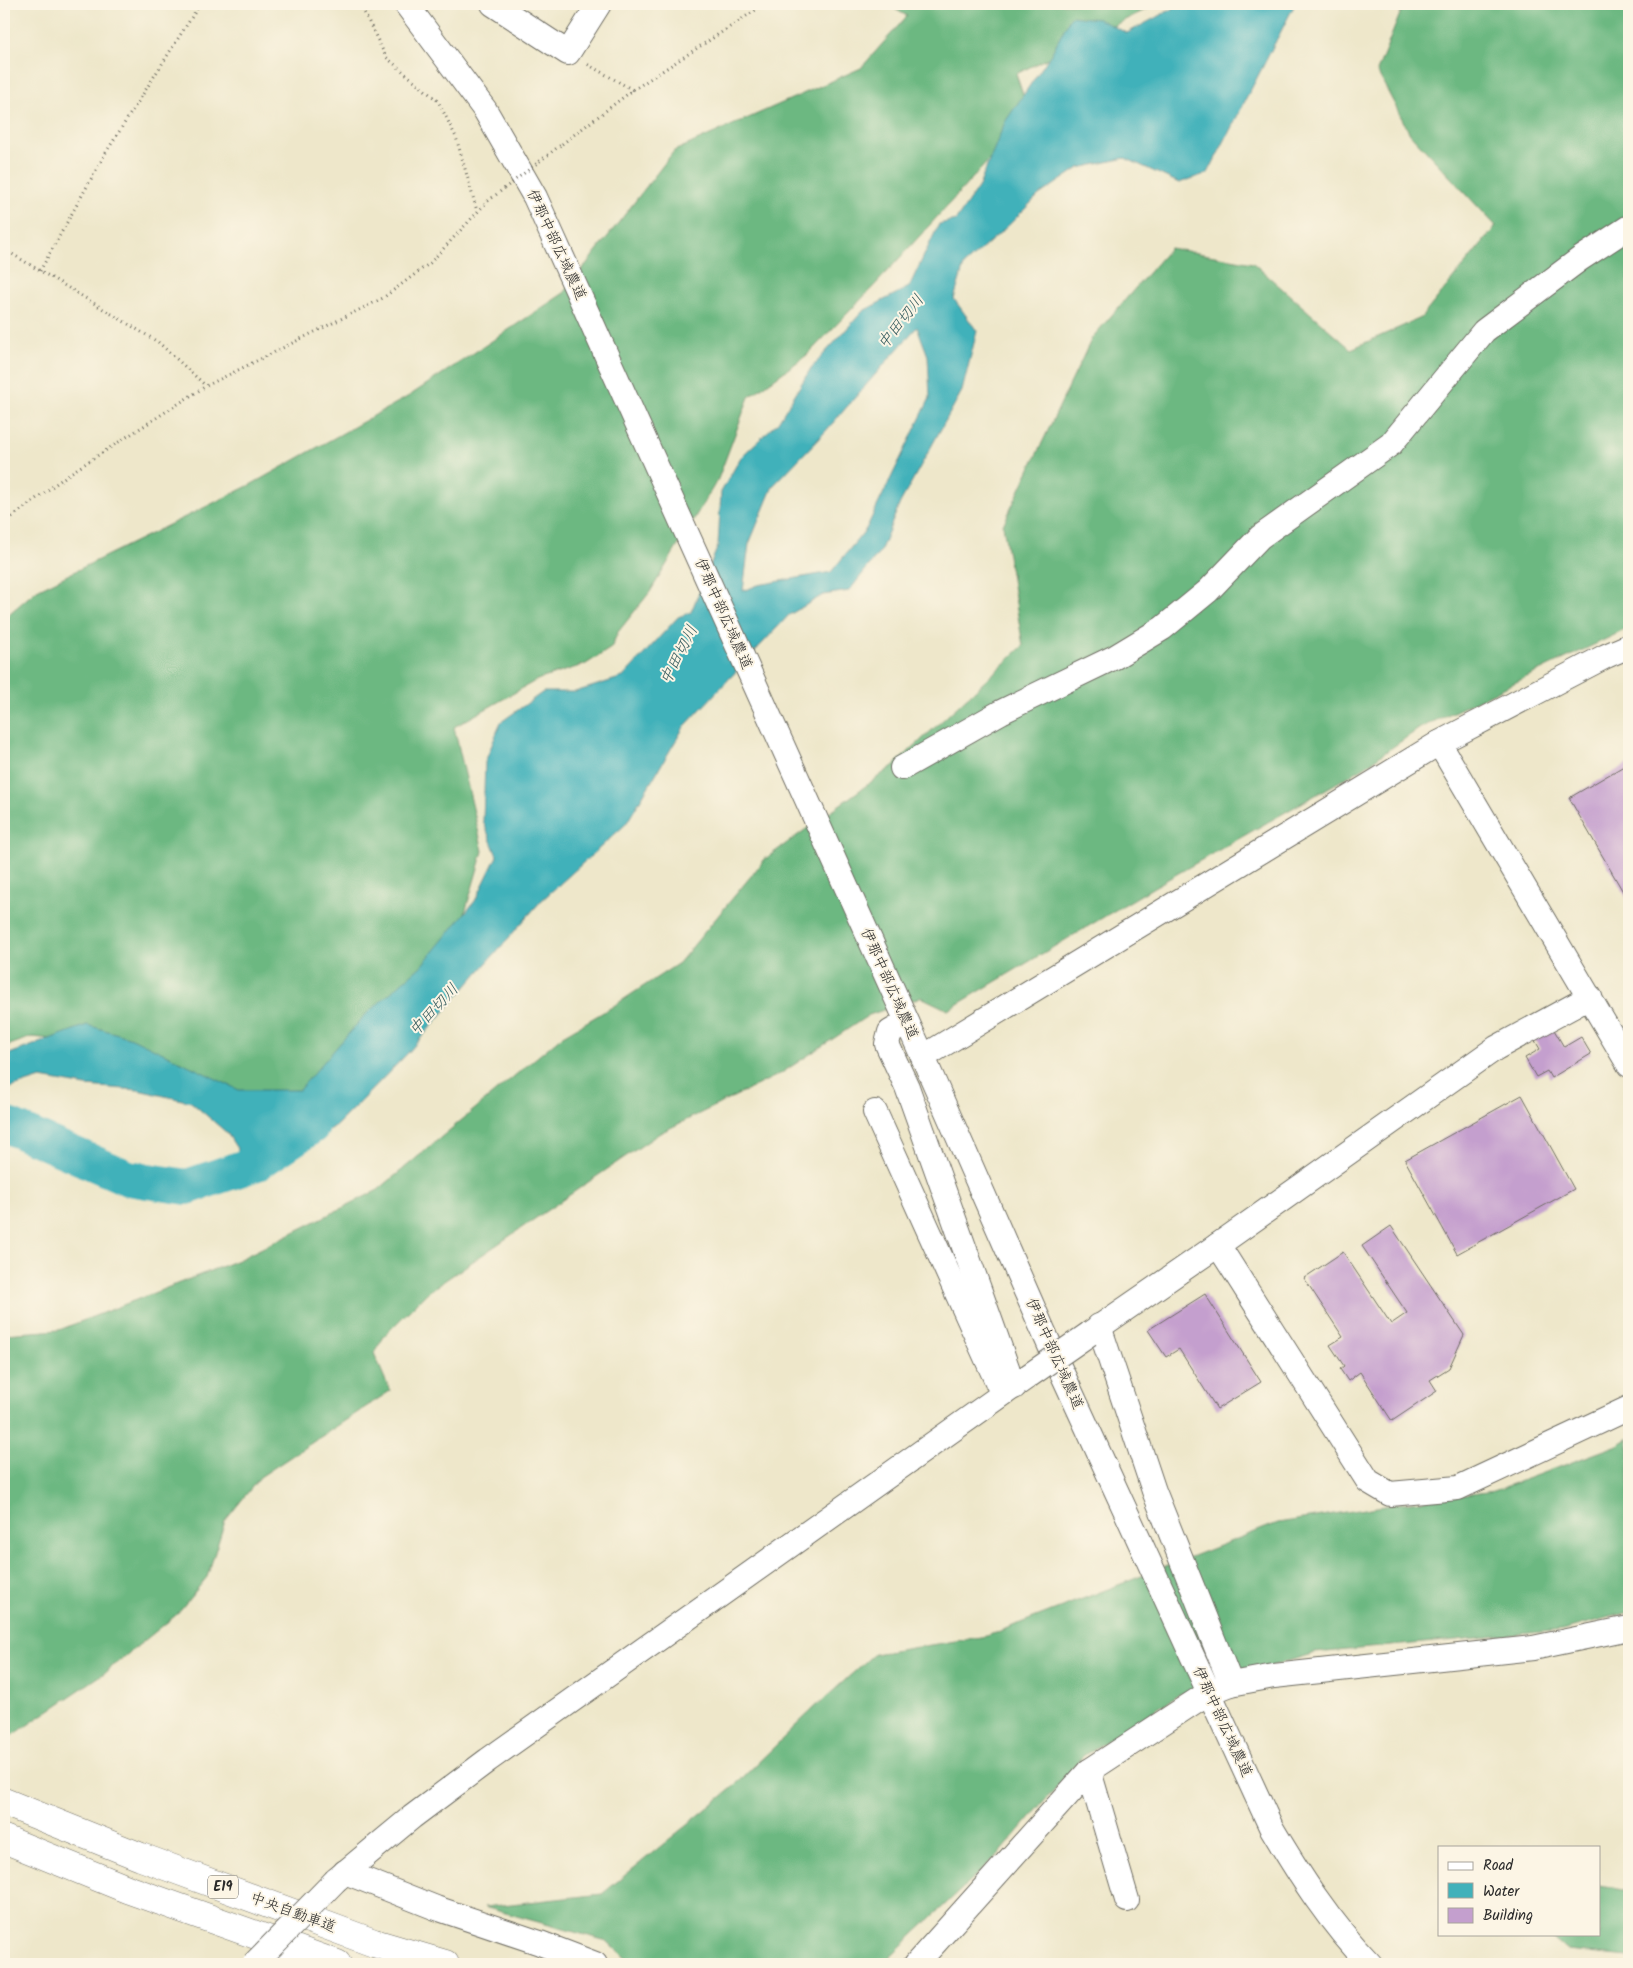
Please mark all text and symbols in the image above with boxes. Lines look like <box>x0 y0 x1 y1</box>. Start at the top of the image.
street label: 伊那中部広域農道 <box>520 186 592 304</box>
water label: 中田切川 <box>871 289 931 355</box>
street label: 伊那中部広域農道 <box>688 554 758 674</box>
water label: 中田切川 <box>653 621 705 689</box>
street label: 伊那中部広域農道 <box>854 924 924 1044</box>
water label: 中田切川 <box>403 978 465 1042</box>
street label: 伊那中部広域農道 <box>1019 1294 1089 1414</box>
street label: 伊那中部広域農道 <box>1186 1663 1258 1781</box>
legend <box>1438 1846 1600 1936</box>
text: Road <box>1483 1854 1514 1878</box>
road number: E19 <box>208 1875 238 1898</box>
text: Water <box>1483 1880 1520 1904</box>
street label: 中央自動車道 <box>247 1886 339 1940</box>
text: Building <box>1483 1904 1533 1928</box>

